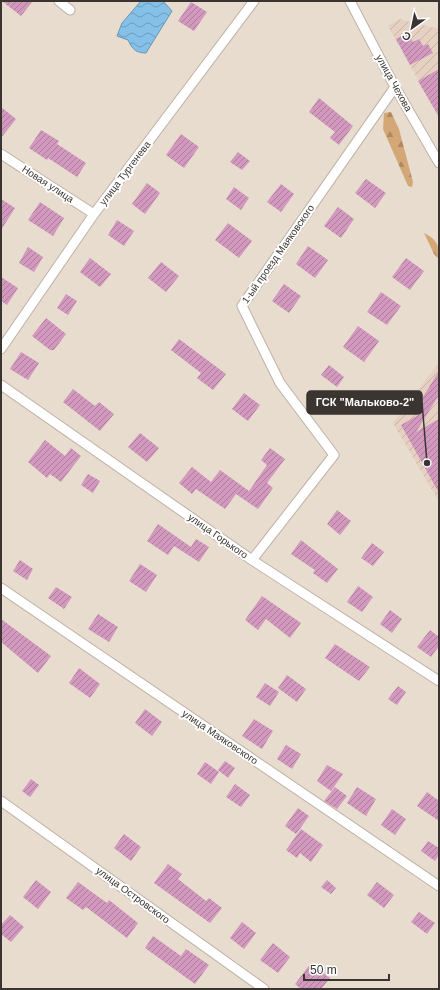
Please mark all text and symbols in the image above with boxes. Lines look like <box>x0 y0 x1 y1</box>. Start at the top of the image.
north arrow <box>392 8 432 48</box>
text: С <box>400 29 413 44</box>
street label: улица Чехова <box>374 53 414 114</box>
street label: улица Тургенева <box>97 139 153 207</box>
street label: Новая улица <box>20 163 76 205</box>
street label: 1-ый проезд Маяковского <box>240 202 317 305</box>
callout: ГСК "Мальково-2" <box>307 391 422 414</box>
text: ГСК "Мальково-2" <box>316 396 414 408</box>
street label: улица Горького <box>186 511 250 561</box>
street label: улица Маяковского <box>180 708 260 767</box>
street label: улица Островского <box>94 865 172 926</box>
scale bar <box>304 956 389 982</box>
text: 50 m <box>310 963 337 977</box>

